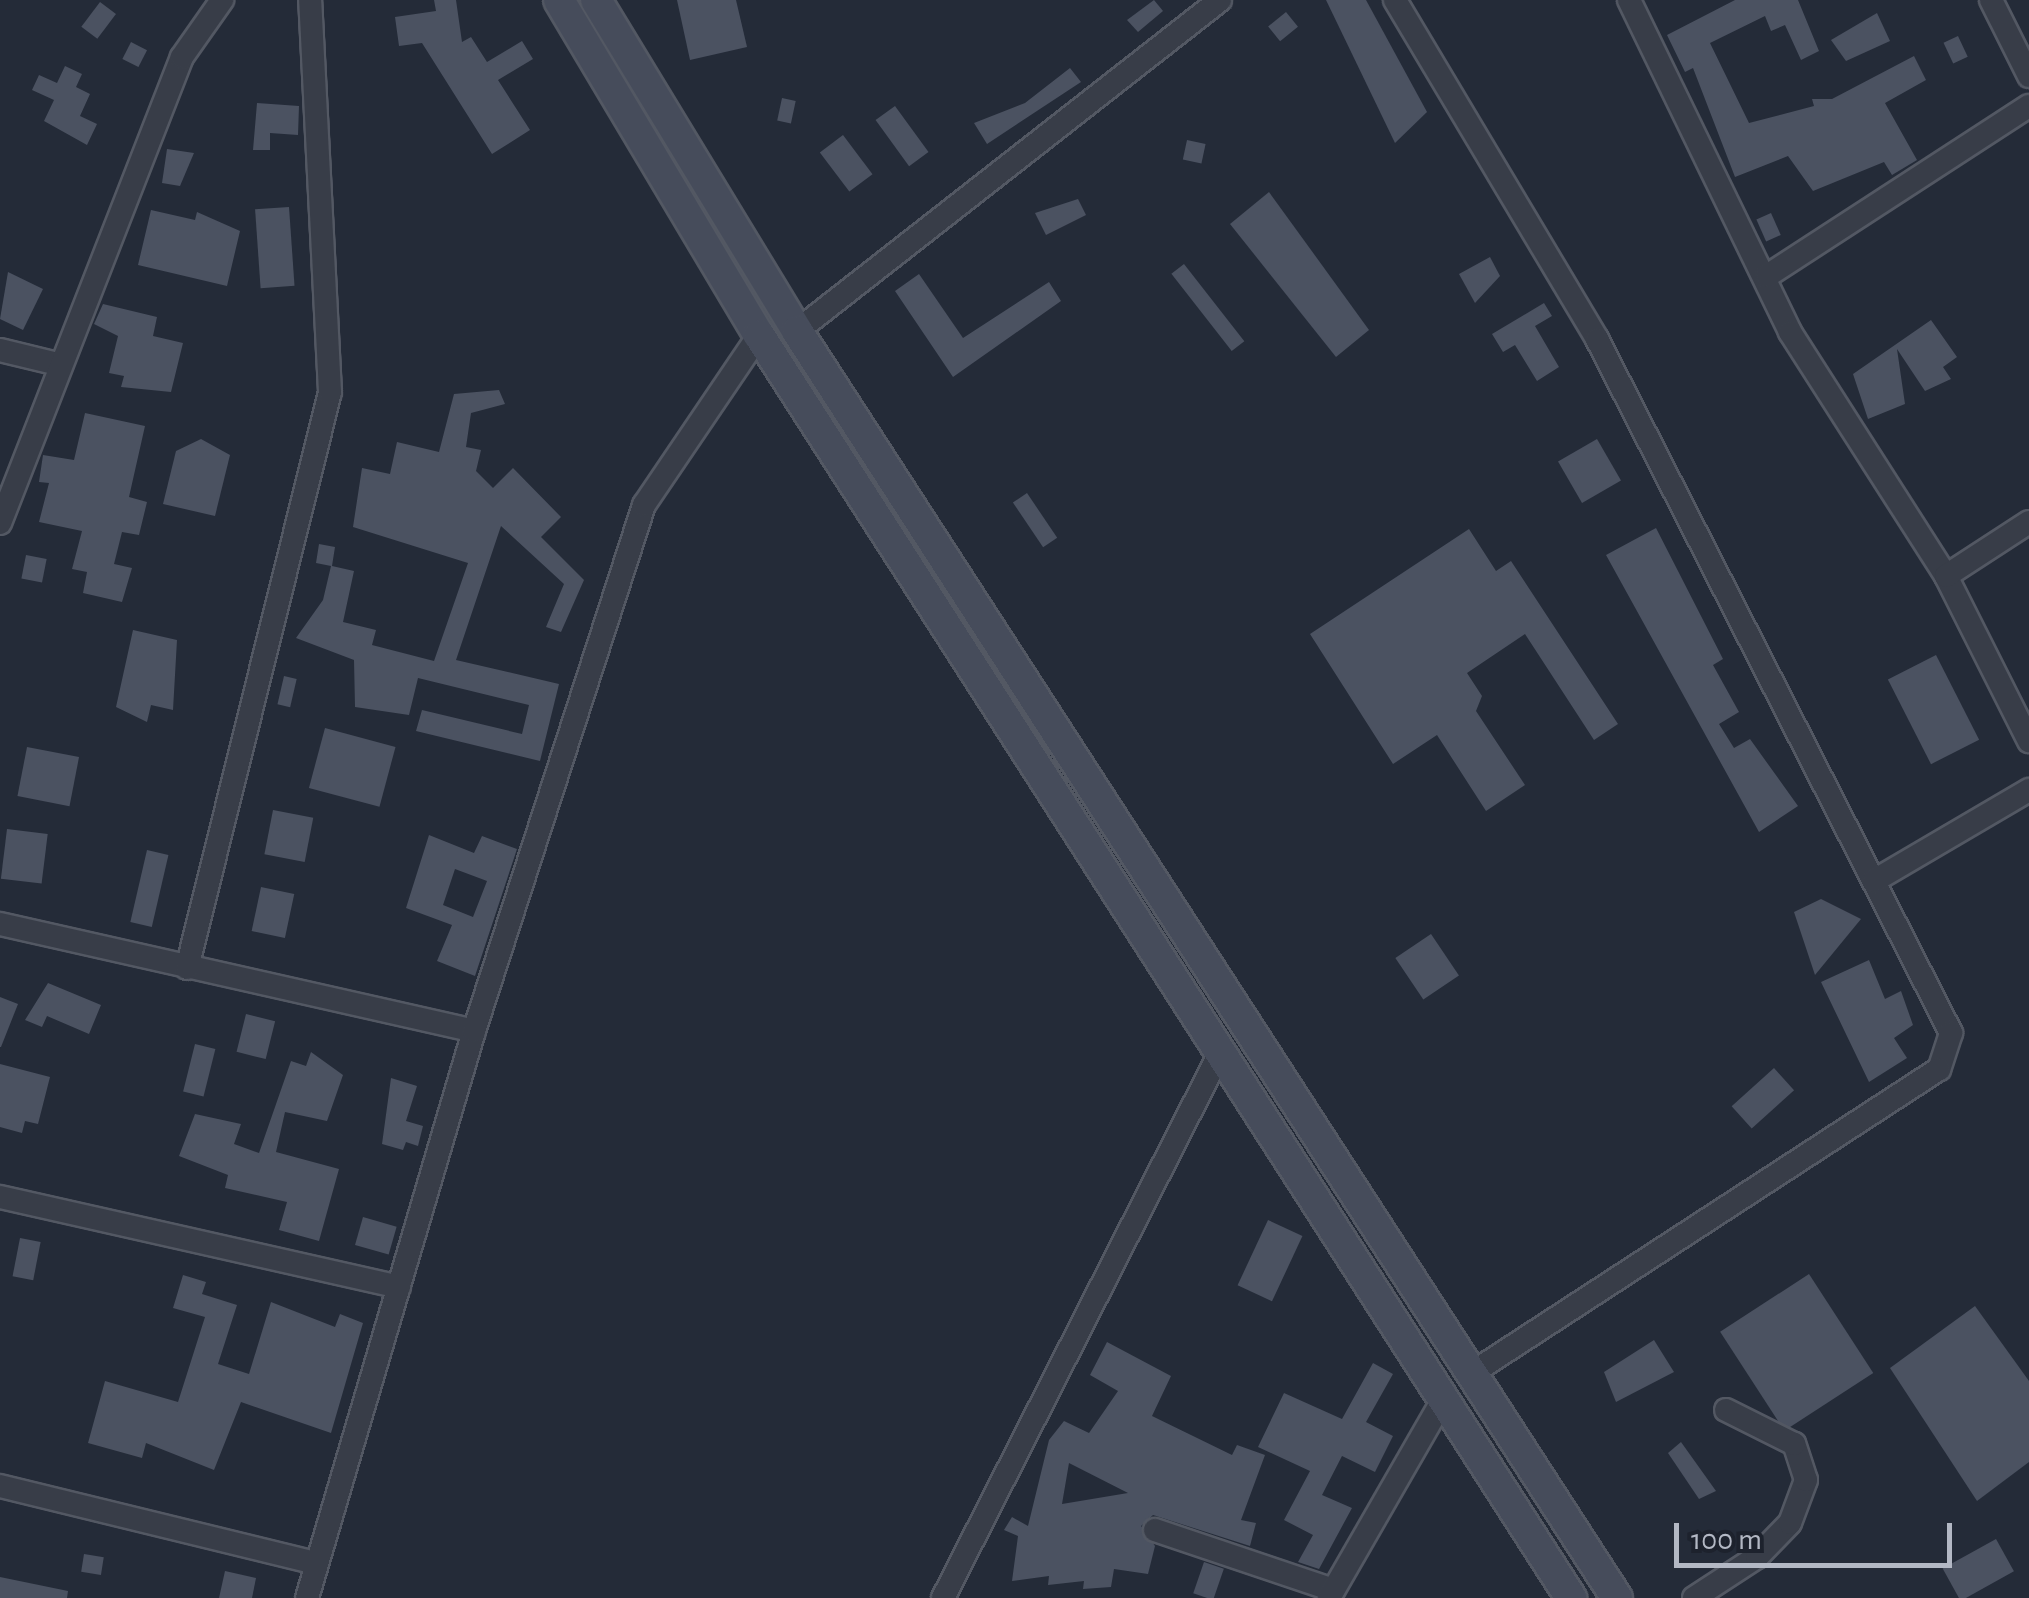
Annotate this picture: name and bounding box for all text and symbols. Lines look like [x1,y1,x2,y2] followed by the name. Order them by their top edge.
[1679,1503,1956,1565] scale bar
[1691,1525,1762,1555] text: 100 m

